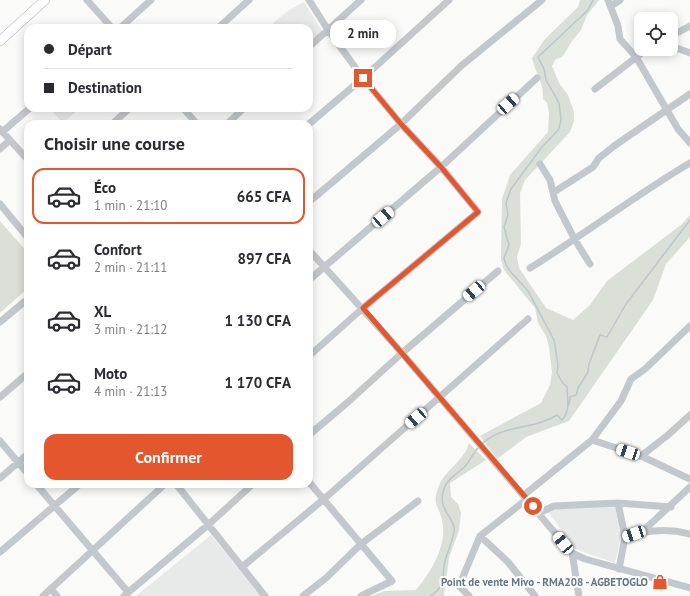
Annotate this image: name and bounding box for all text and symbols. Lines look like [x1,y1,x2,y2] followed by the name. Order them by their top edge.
[634,12,678,56] map controls
[634,12,678,56] button: locate
[330,20,396,48] callout: 2 min
[347,25,379,42] text: 2 min
[68,40,112,59] text: Départ
[354,69,372,87] route end
[68,78,142,97] text: Destination
[495,92,521,116] car
[44,132,185,155] text: Choisir une course
[46,178,82,214] icon: car
[94,178,116,197] text: Éco
[237,187,291,206] text: 665 CFA
[94,197,167,214] text: 1 min · 21:10
[370,205,396,229] car
[46,240,82,276] icon: car
[94,240,142,259] text: Confort
[238,249,291,268] text: 897 CFA
[94,259,167,276] text: 2 min · 21:11
[461,279,487,303] car
[46,302,82,338] icon: car
[94,302,111,321] text: XL
[225,311,291,330] text: 1 130 CFA
[94,321,167,338] text: 3 min · 21:12
[46,364,82,400] icon: car
[94,364,127,383] text: Moto
[225,373,291,392] text: 1 170 CFA
[94,383,167,400] text: 4 min · 21:13
[403,406,429,430] car
[44,434,293,480] button: Confirmer
[615,443,641,461] car
[524,497,542,515] route start
[621,524,647,544] car
[551,530,575,556] car
[651,573,669,591] shop icon: Point de vente Mivo - RMA208 - AGBETOGLO
[441,575,648,589] place label: Point de vente Mivo - RMA208 - AGBETOGLO

